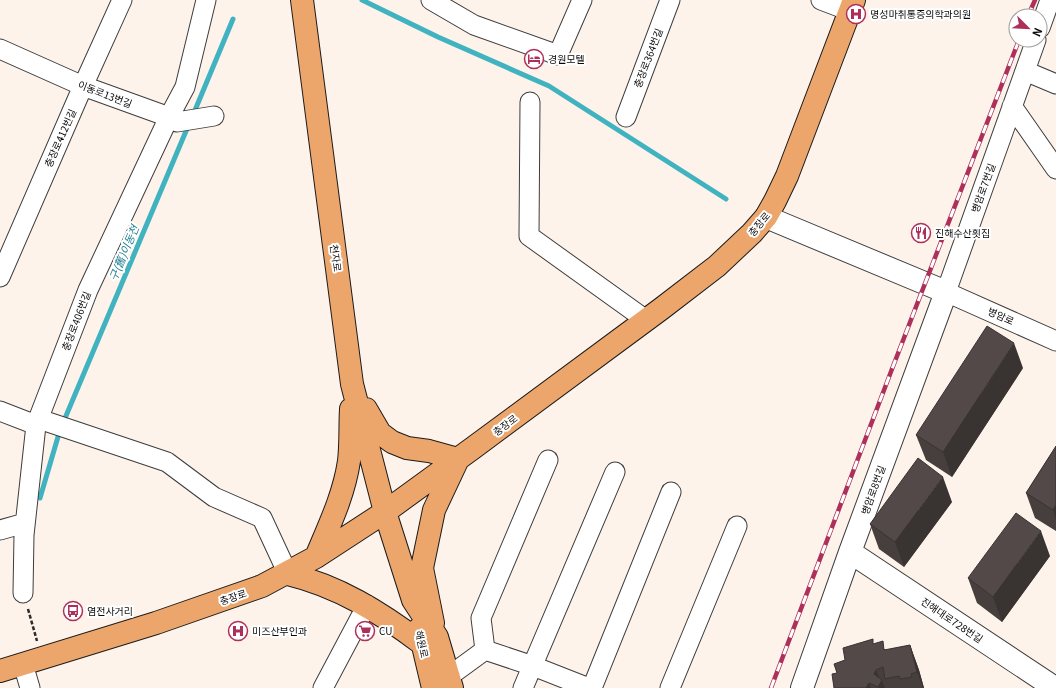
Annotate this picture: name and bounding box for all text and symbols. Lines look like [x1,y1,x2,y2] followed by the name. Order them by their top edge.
[845,3,867,25] hospital icon: 명성마취통증의학과의원
[870,6,971,21] place label: 명성마취통증의학과의원
[1008,8,1048,48] north arrow
[1029,25,1047,39] text: N
[629,26,666,90] street label: 충장로364번길
[523,48,545,70] hotel icon: 경원모텔
[548,51,585,66] place label: 경원모텔
[76,76,135,111] street label: 이동로13번길
[40,106,79,169] street label: 충장로412번길
[967,161,998,215] street label: 병암로7번길
[744,208,773,239] street label: 충장로
[104,221,143,283] water label: 구(舊)이동천
[910,222,932,244] restaurant icon: 진해수산횟집
[935,225,990,240] place label: 진해수산횟집
[327,243,346,273] street label: 천자로
[57,289,94,353] street label: 충장로406번길
[986,303,1017,328] street label: 병암로
[489,410,520,439] street label: 충장로
[857,463,888,517] street label: 병암로8번길
[217,585,248,608] street label: 충장로
[918,593,986,646] street label: 진해대로728번길
[62,600,84,622] bus stop icon: 염전사거리
[87,603,133,618] place label: 염전사거리
[227,620,249,642] hospital icon: 미즈산부인과
[354,620,376,642] supermarket icon: CU
[252,623,307,638] place label: 미즈산부인과
[379,623,392,638] place label: CU
[412,629,433,659] street label: 해원로

